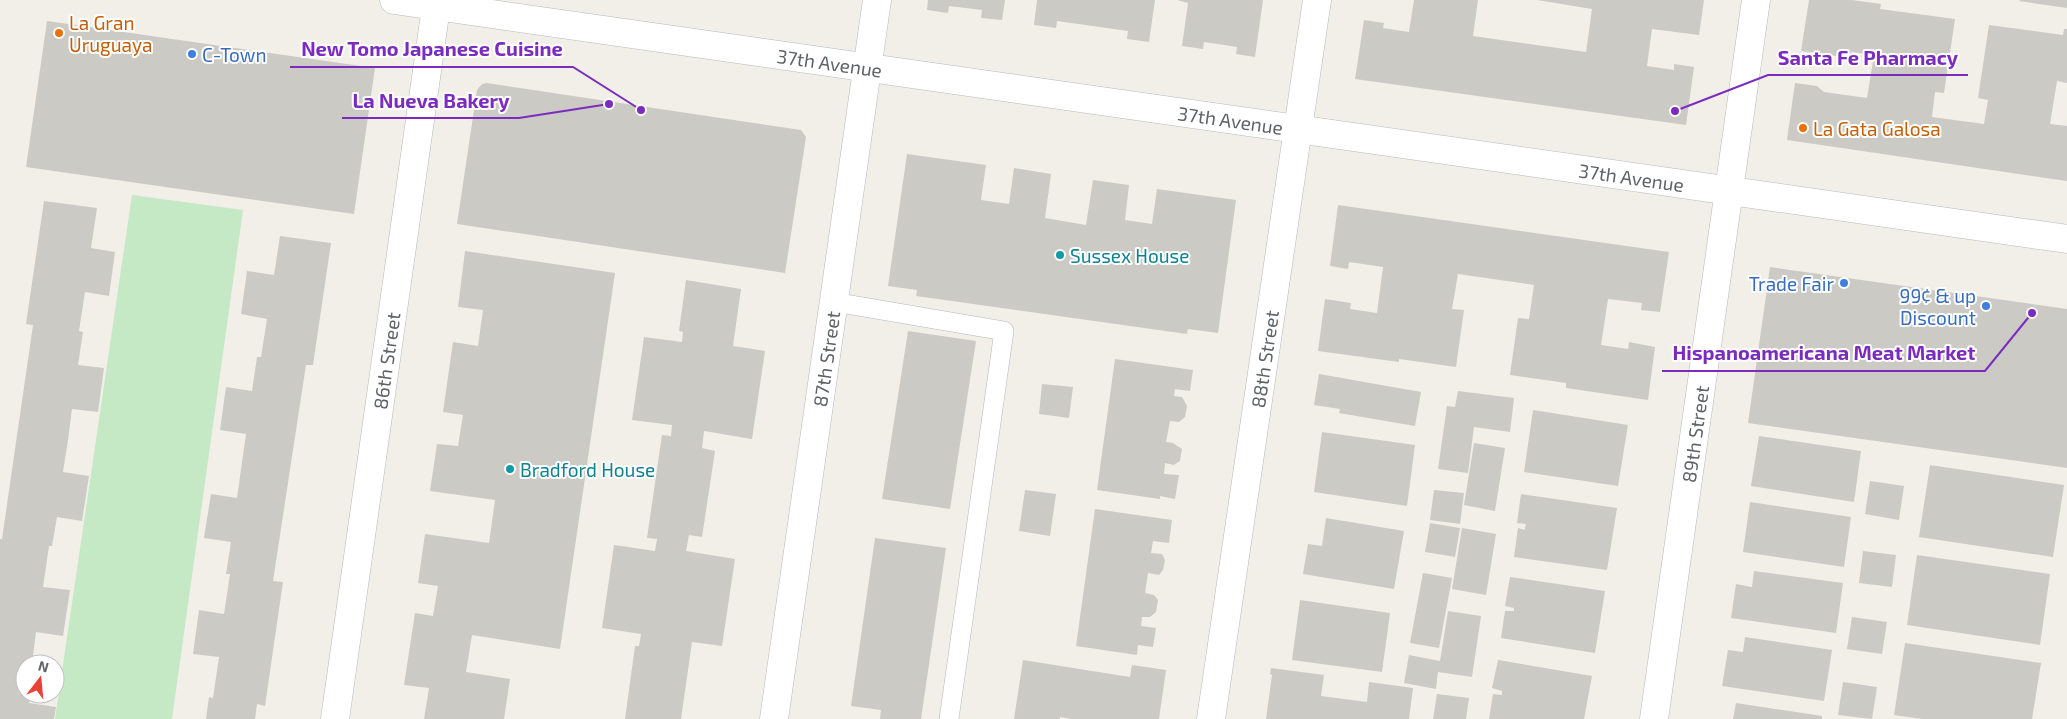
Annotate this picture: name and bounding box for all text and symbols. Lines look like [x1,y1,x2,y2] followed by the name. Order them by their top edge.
[69,11,152,56] place label: La Gran Uruguaya
[53,27,65,39] marker: La Gran Uruguaya
[290,32,573,67] callout: New Tomo Japanese Cuisine
[301,36,563,60] text: New Tomo Japanese Cuisine
[1768,40,1968,75] callout: Santa Fe Pharmacy
[202,43,266,66] place label: C-Town
[775,43,884,81] street label: 37th Avenue
[1778,45,1959,70] text: Santa Fe Pharmacy
[186,48,198,60] marker: C-Town
[342,83,519,118] callout: La Nueva Bakery
[353,88,510,113] text: La Nueva Bakery
[1176,101,1285,138] street label: 37th Avenue
[1813,117,1941,140] place label: La Gata Galosa
[1797,122,1809,134] marker: La Gata Galosa
[1577,158,1686,196] street label: 37th Avenue
[1070,244,1189,267] place label: Sussex House
[1054,249,1066,261] marker: Sussex House
[1749,272,1834,295] place label: Trade Fair
[1838,277,1850,289] marker: Trade Fair
[1900,284,1976,329] place label: 99¢ & up Discount
[1980,300,1992,312] marker: 99¢ & up Discount
[807,309,844,408] street label: 87th Street
[1246,309,1283,409] street label: 88th Street
[368,311,404,411] street label: 86th Street
[1662,336,1985,371] callout: Hispanoamericana Meat Market
[1673,340,1975,364] text: Hispanoamericana Meat Market
[1676,384,1713,484] street label: 89th Street
[520,458,655,481] place label: Bradford House
[504,463,516,475] marker: Bradford House
[15,654,65,704] north arrow
[37,656,51,676] text: N

